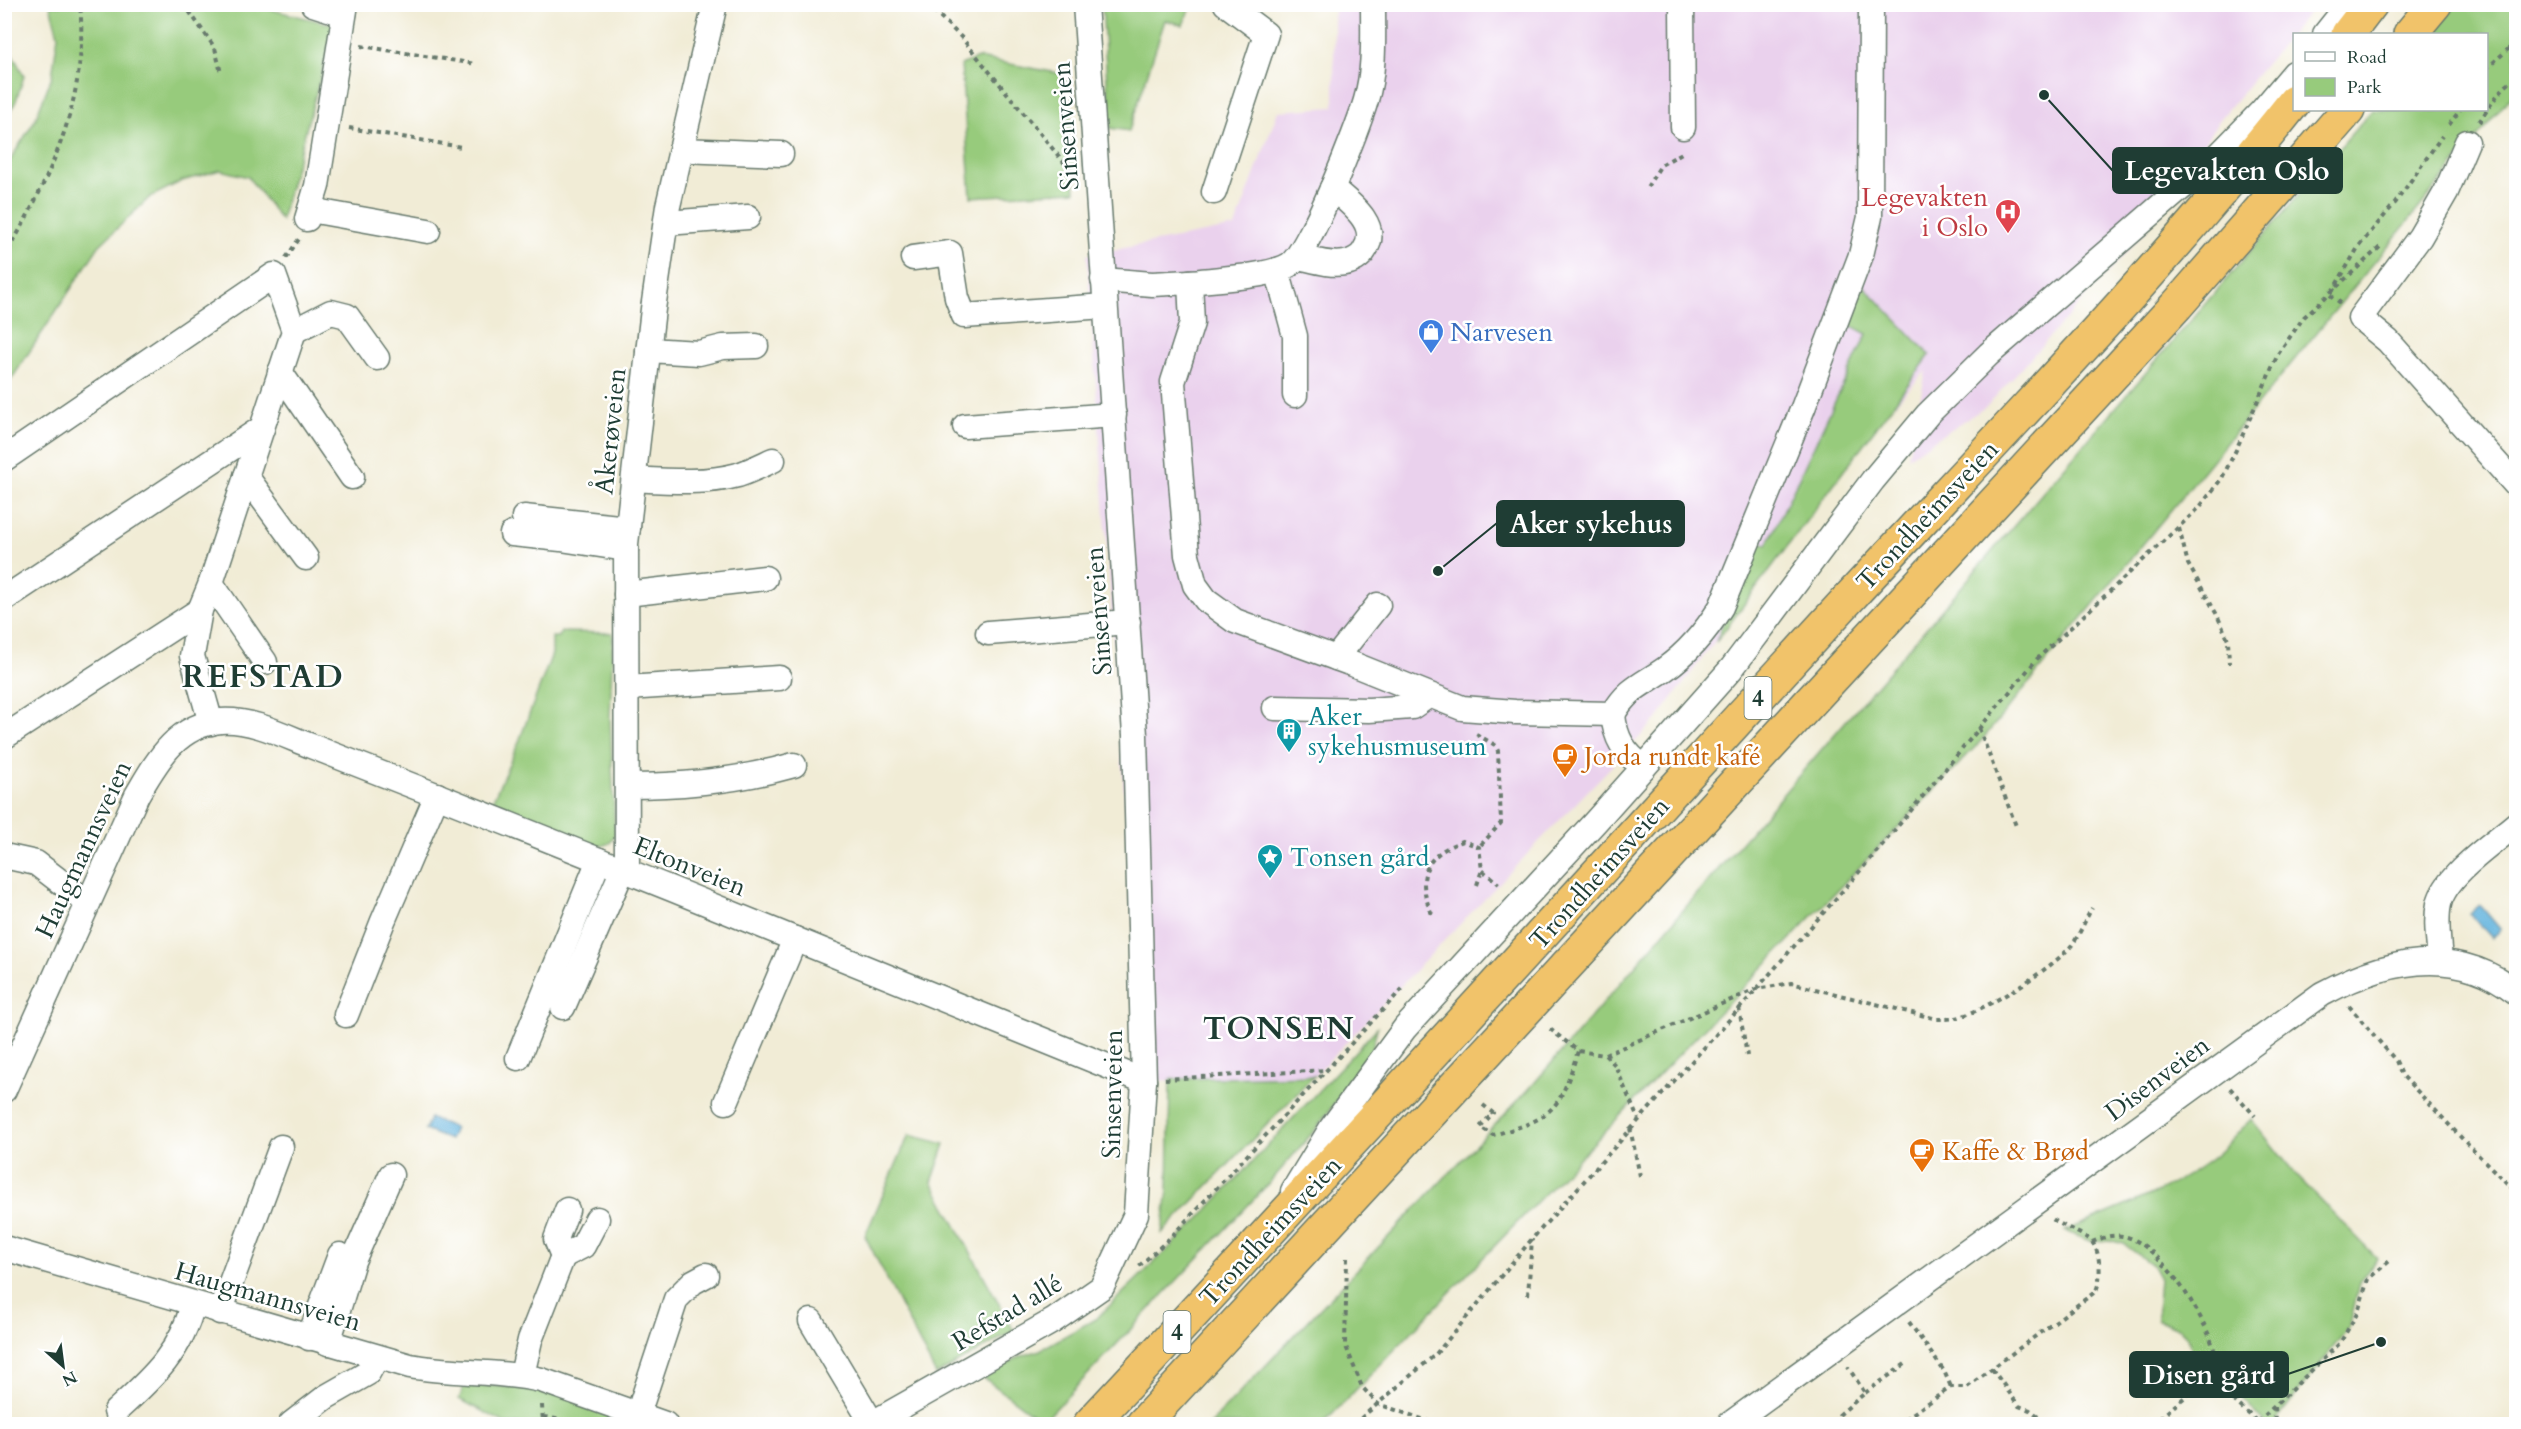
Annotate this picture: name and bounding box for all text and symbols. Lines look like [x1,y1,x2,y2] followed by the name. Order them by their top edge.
[2293,33,2488,111] legend
[2347,45,2387,70] text: Road
[1044,60,1087,192] street label: Sinsenveien
[2347,75,2382,100] text: Park
[2113,148,2342,193] callout: Legevakten Oslo
[2124,153,2330,190] text: Legevakten Oslo
[1861,180,1988,245] place label: Legevakten i Oslo
[1993,197,2023,235] hospital icon: Legevakten i Oslo
[1450,315,1553,350] place label: Narvesen
[1416,317,1446,355] shop icon: Narvesen
[586,366,635,496] street label: Åkerøveien
[1848,432,2007,598] street label: Trondheimsveien
[1497,501,1684,546] callout: Aker sykehus
[1509,506,1673,543] text: Aker sykehus
[1077,545,1120,677] street label: Sinsenveien
[182,655,344,699] district label: REFSTAD
[1744,677,1772,719] road number: 4
[1308,699,1486,764] place label: Aker sykehusmuseum
[1274,716,1304,754] building icon: Aker sykehusmuseum
[1580,739,1761,774] place label: Jorda rundt kafé
[1550,741,1580,779] cafe icon: Jorda rundt kafé
[27,755,140,944] street label: Haugmannsveien
[1521,789,1677,957] street label: Trondheimsveien
[628,828,752,905] street label: Eltonveien
[1290,840,1429,875] place label: Tonsen gård
[1255,842,1285,880] place icon: Tonsen gård
[1203,1007,1355,1051] district label: TONSEN
[2098,1027,2217,1129] street label: Disenveien
[1094,1029,1131,1159] street label: Sinsenveien
[1942,1134,2089,1169] place label: Kaffe & Brød
[1907,1136,1937,1174] cafe icon: Kaffe & Brød
[1191,1148,1350,1314] street label: Trondheimsveien
[171,1253,365,1340] street label: Haugmannsveien
[946,1266,1069,1359] street label: Refstad allé
[1164,1311,1190,1353] road number: 4
[33,1336,93,1396] north arrow
[2130,1352,2288,1397] callout: Disen gård
[2142,1357,2276,1394] text: Disen gård
[58,1365,81,1391] text: N

